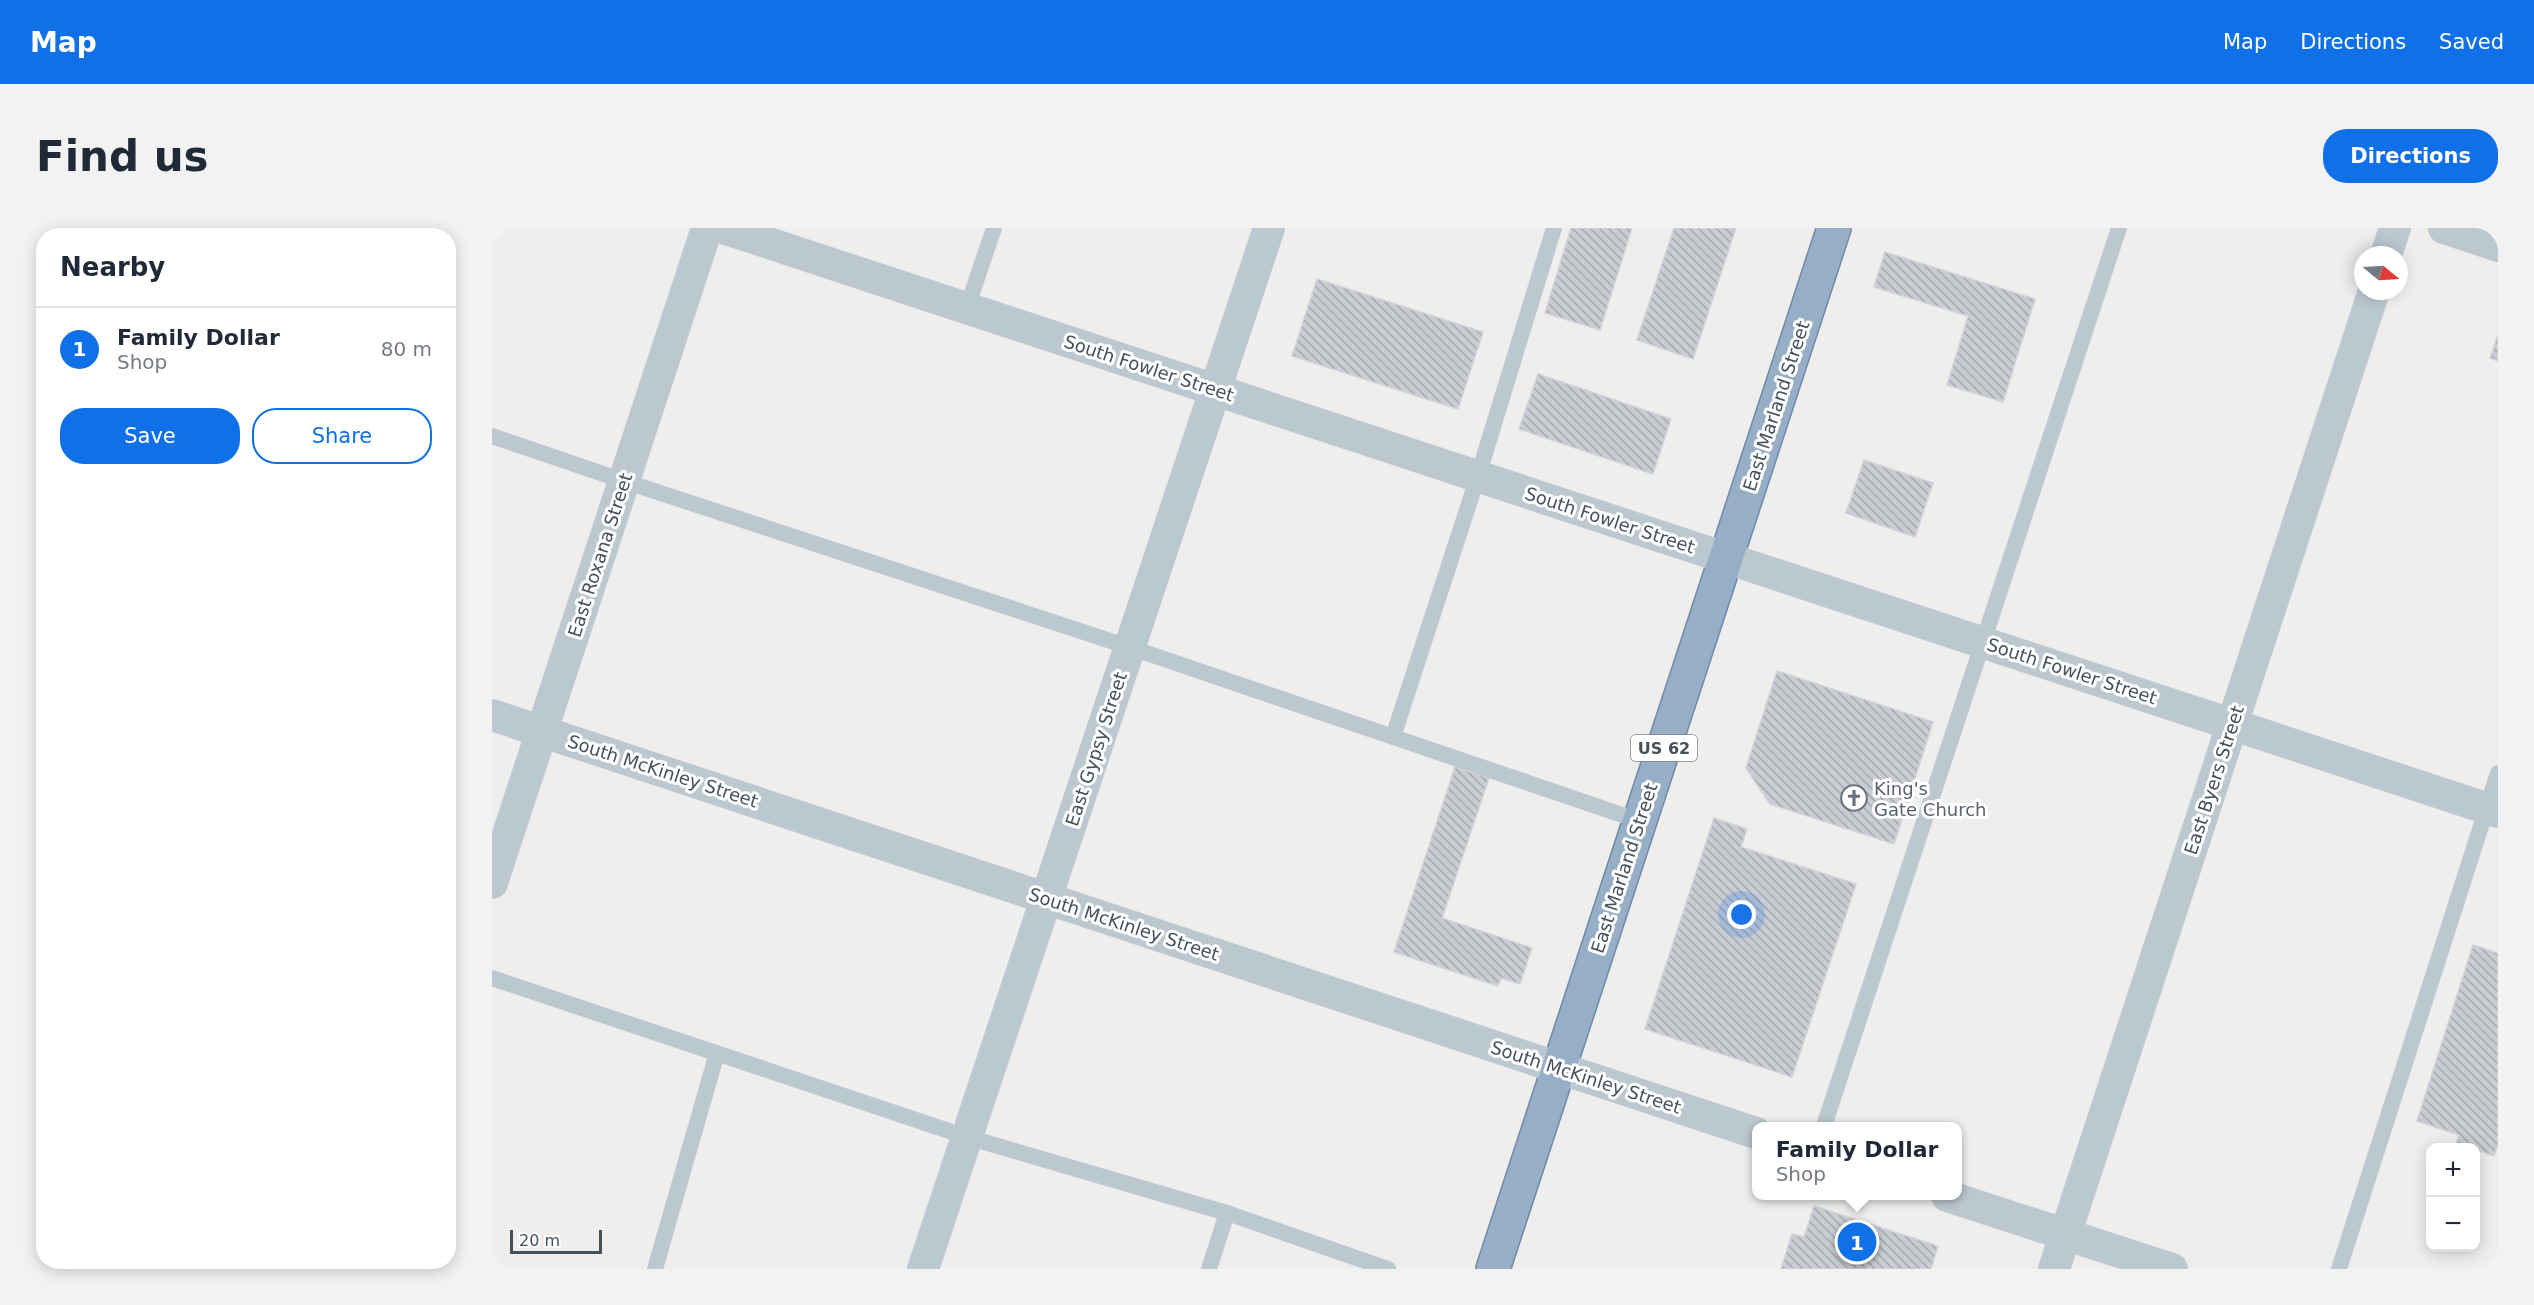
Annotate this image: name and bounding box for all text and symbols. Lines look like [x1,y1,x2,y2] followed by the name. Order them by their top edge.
[30,26,97,59] text: Map
[2223,30,2267,54] text: Map
[2300,30,2406,54] text: Directions
[2439,30,2504,54] text: Saved
[2323,129,2498,183] button: Directions
[36,132,209,181] text: Find us
[2354,246,2408,300] north arrow
[60,252,165,282] text: Nearby
[1739,318,1813,494] street label: East Marland Street
[117,325,280,350] text: Family Dollar
[1061,331,1237,405] street label: South Fowler Street
[73,337,86,361] text: 1
[381,337,432,361] text: 80 m
[117,350,167,374] text: Shop
[60,408,240,464] button: Save
[252,408,432,464] button: Share
[564,470,636,640] street label: East Roxana Street
[1522,483,1698,557] street label: South Fowler Street
[1984,634,2160,708] street label: South Fowler Street
[1061,669,1131,829] street label: East Gypsy Street
[2180,703,2248,857] street label: East Byers Street
[565,730,761,812] street label: South McKinley Street
[1631,735,1697,761] road number: US 62
[1874,778,1987,820] place label: King's Gate Church
[1587,780,1661,956] street label: East Marland Street
[1839,783,1869,813] church icon: King's Gate Church
[1026,883,1222,965] street label: South McKinley Street
[1727,900,1756,929] your location
[1488,1036,1684,1118] street label: South McKinley Street
[1752,1122,1962,1200] popup
[1776,1137,1938,1162] text: Family Dollar
[2426,1143,2480,1251] map controls
[2426,1143,2480,1197] button: +
[1776,1162,1826,1186] text: Shop
[2426,1197,2480,1251] button: −
[1838,1220,1876,1264] pin: 1
[510,1227,602,1254] scale bar
[519,1231,560,1250] text: 20 m

